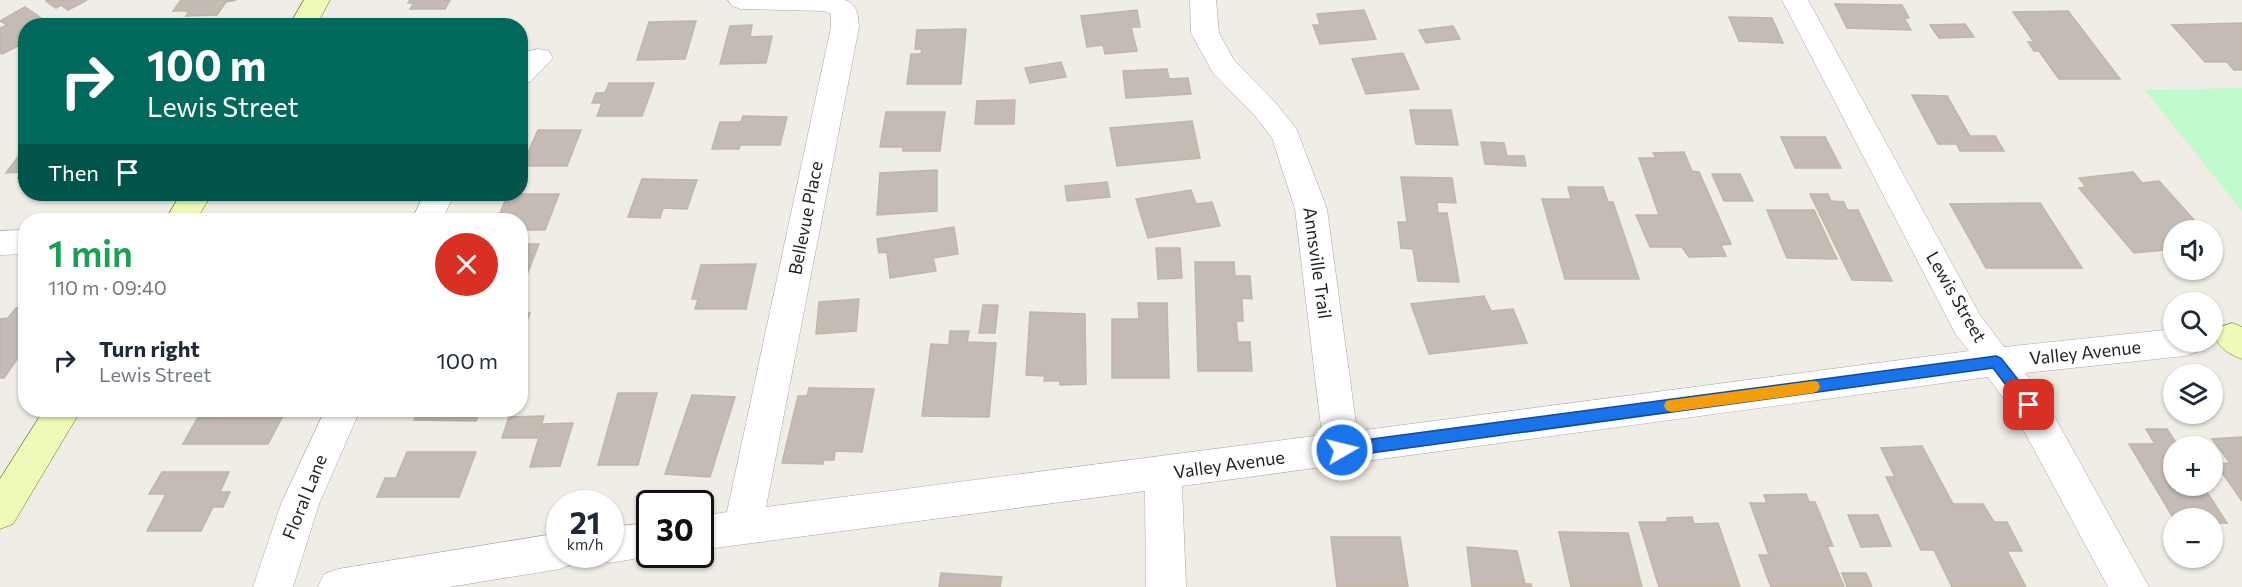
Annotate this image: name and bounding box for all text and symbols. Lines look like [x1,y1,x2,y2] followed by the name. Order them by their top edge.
[147,38,267,90] text: 100 m
[48,42,126,120] icon: right
[147,90,299,123] text: Lewis Street
[111,156,144,189] icon: arrive
[48,159,99,186] text: Then
[783,159,827,277] street label: Bellevue Place
[1299,206,1337,320] street label: Annsville Trail
[2163,220,2223,568] map controls
[2163,220,2223,280] button: sound
[48,230,133,274] text: 1 min
[435,233,498,296] button: close
[1922,247,1992,346] street label: Lewis Street
[48,275,167,299] text: 110 m · 09:40
[2163,292,2223,352] button: search
[99,335,200,362] text: Turn right
[2028,335,2142,369] street label: Valley Avenue
[48,344,81,377] icon: right
[436,347,498,374] text: 100 m
[99,362,211,386] text: Lewis Street
[2163,364,2223,424] button: layers
[2003,379,2054,430] pin
[2012,388,2045,421] icon: arrive
[1310,418,1374,482] position arrow
[2163,436,2223,496] button: +
[1172,445,1286,483] street label: Valley Avenue
[277,451,331,542] street label: Floral Lane
[636,490,714,568] speed limit sign: 30
[570,503,600,540] text: 21
[2163,508,2223,568] button: −
[567,535,603,553] text: km/h

